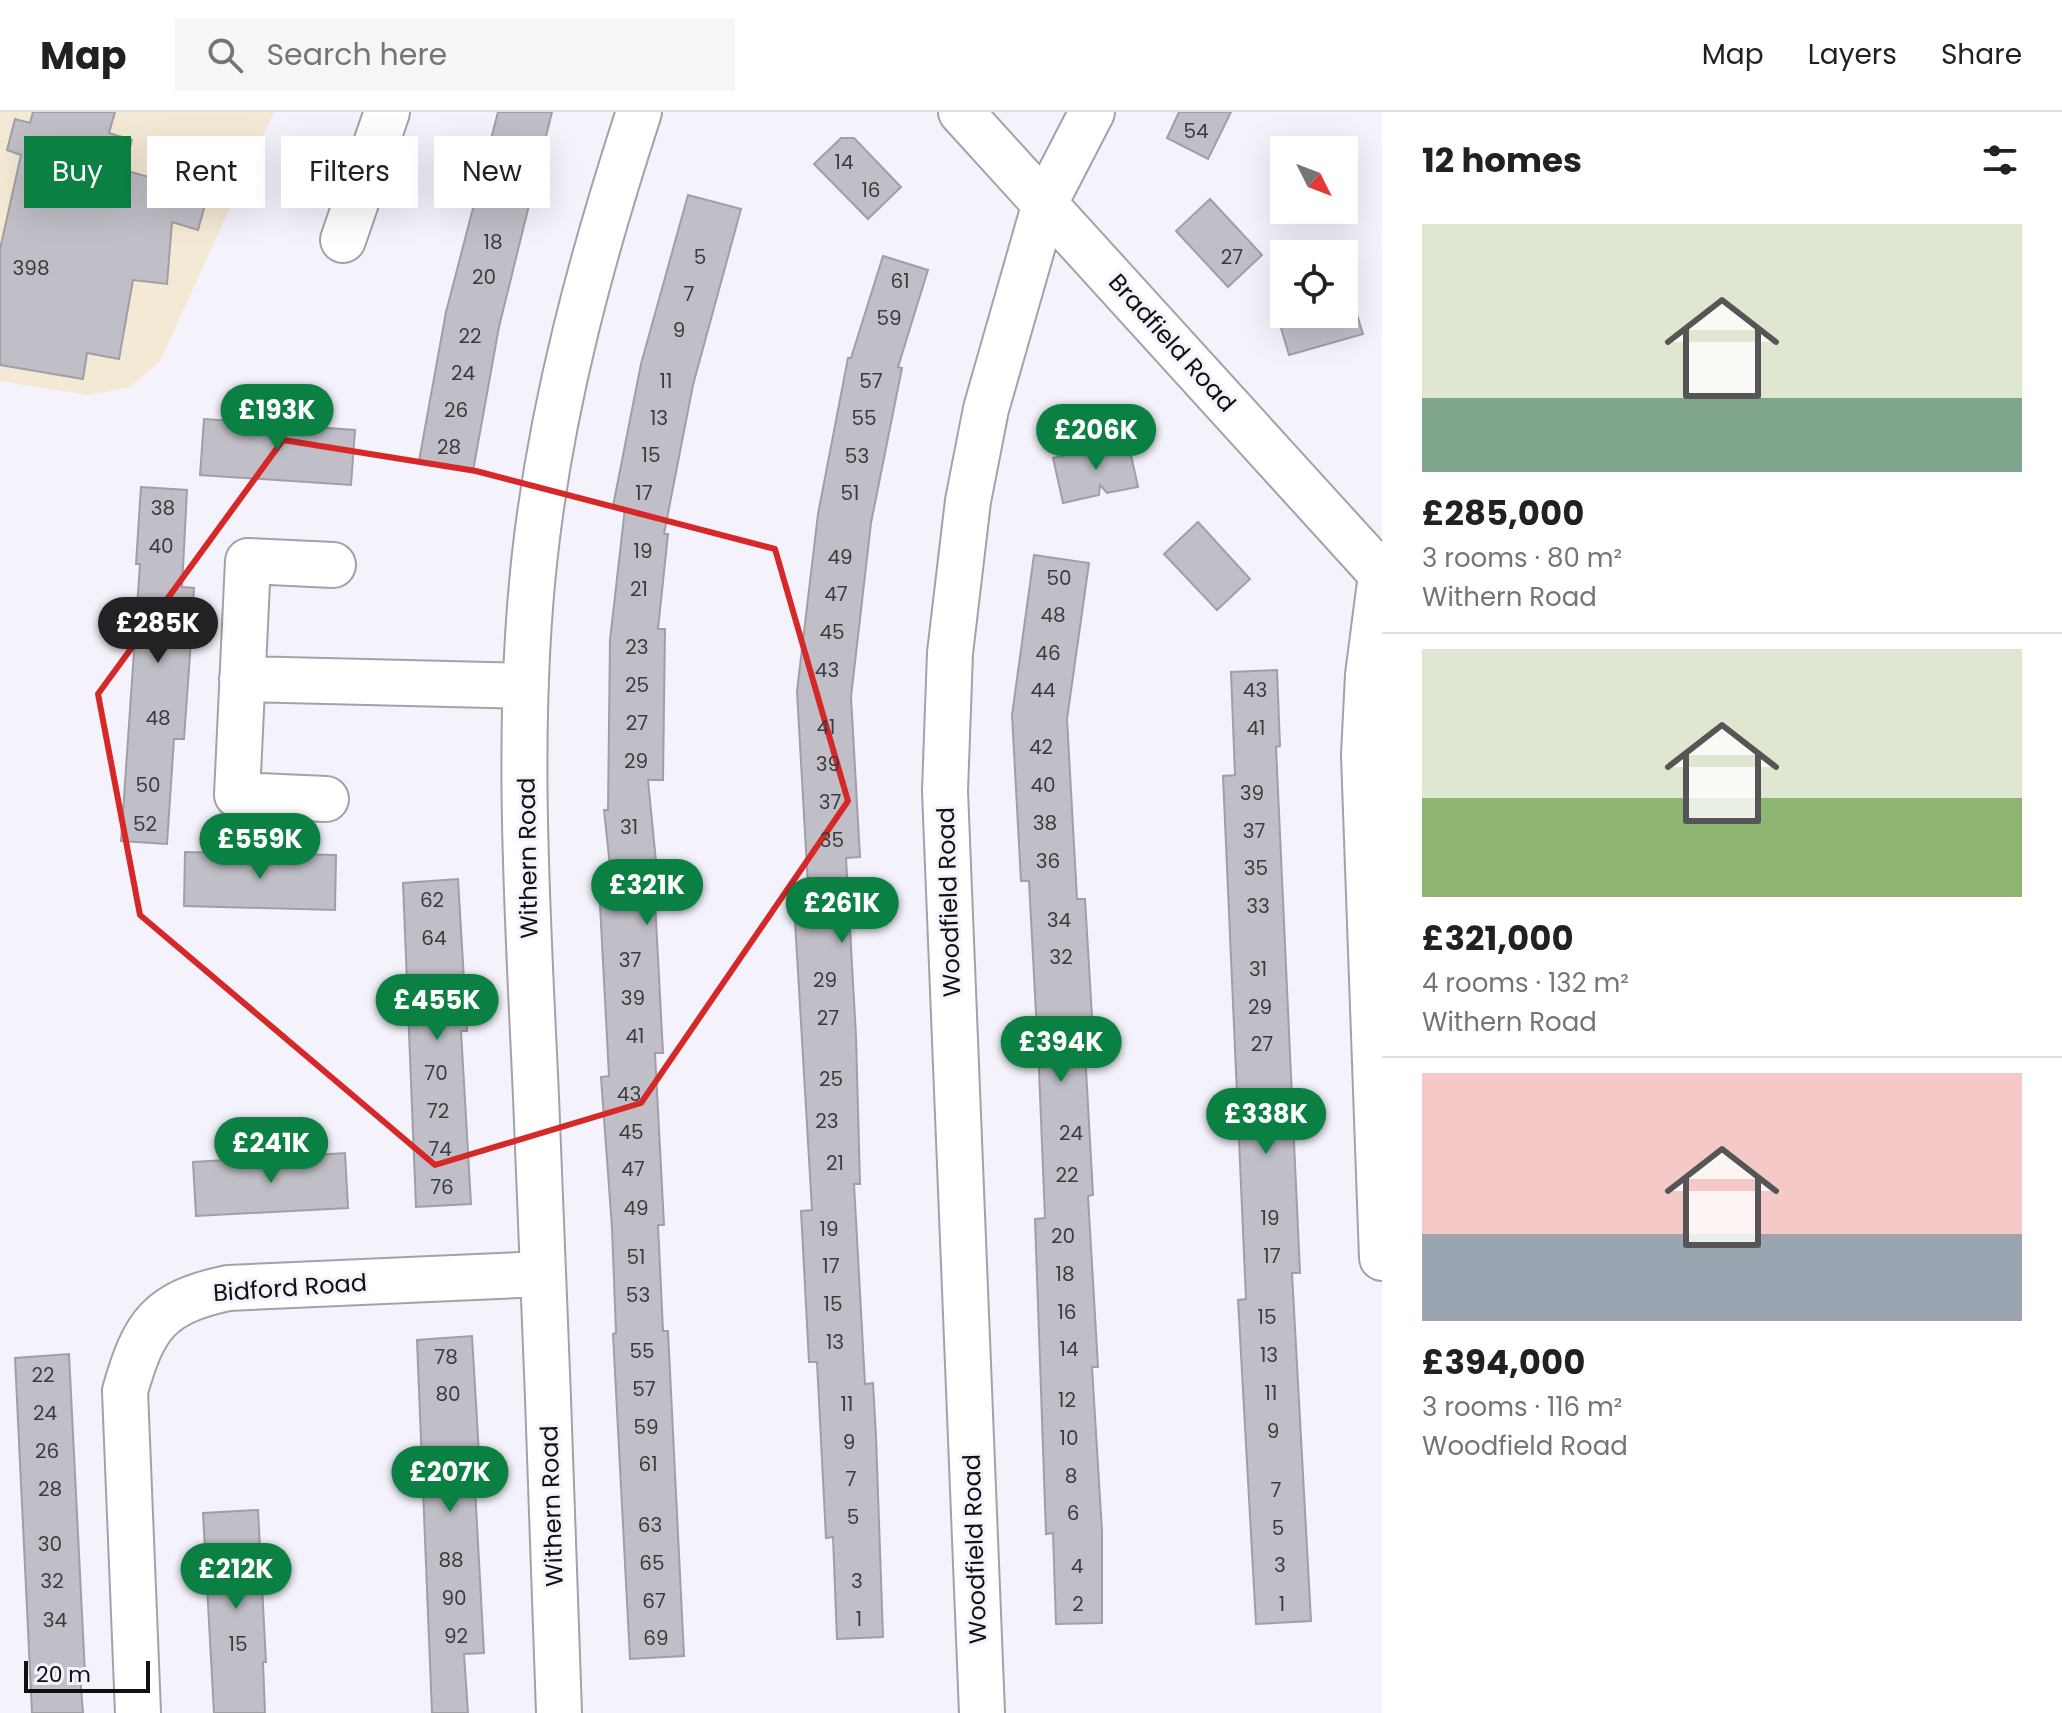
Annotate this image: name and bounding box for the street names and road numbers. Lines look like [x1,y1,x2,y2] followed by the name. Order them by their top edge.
[1101,266,1243,419] street label: Bradfield Road
[510,777,545,939] street label: Withern Road
[929,807,968,998] street label: Woodfield Road
[212,1266,368,1309] street label: Bidford Road
[532,1425,571,1587] street label: Withern Road
[955,1454,994,1645] street label: Woodfield Road

